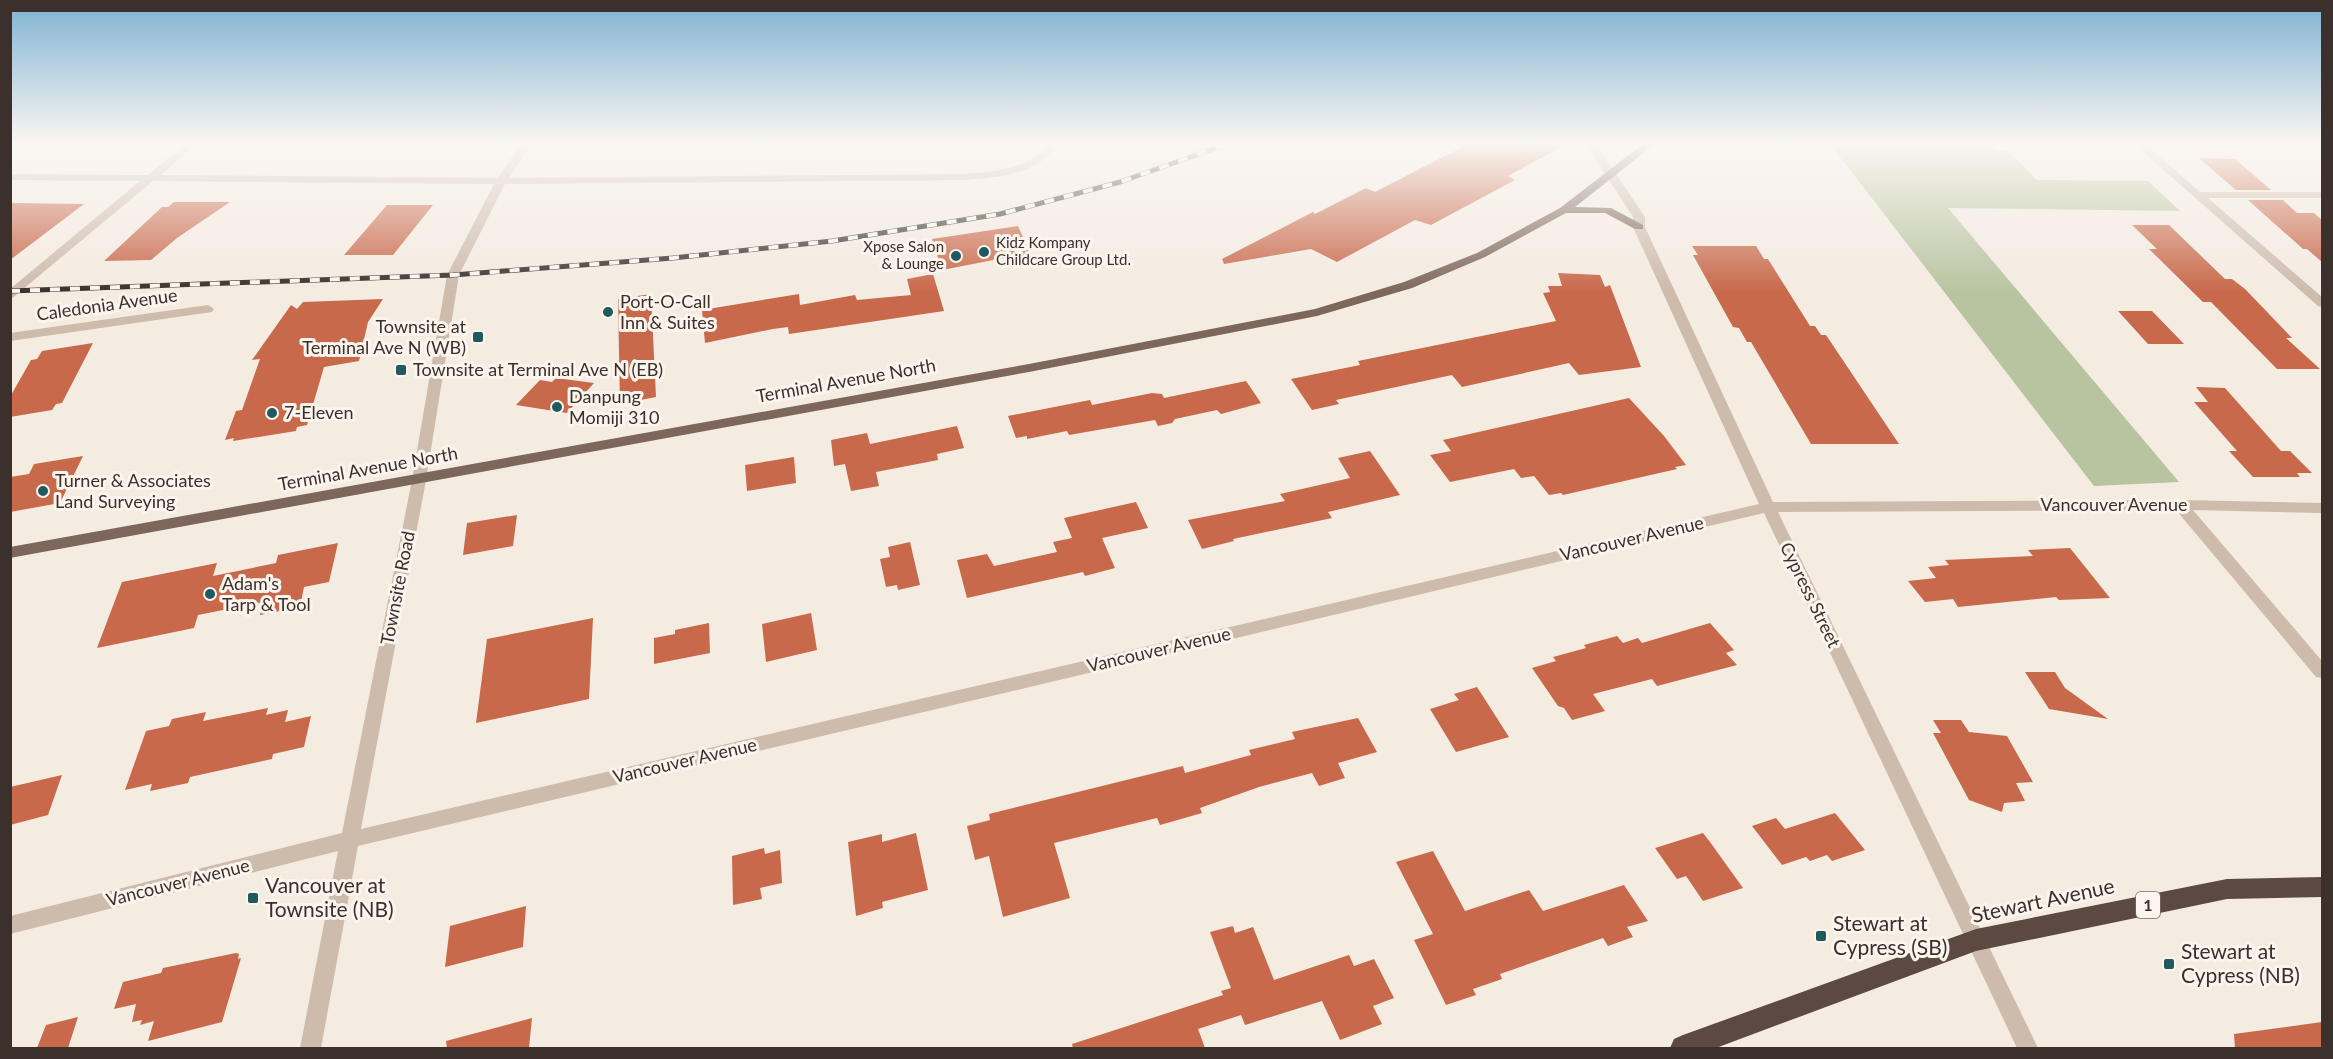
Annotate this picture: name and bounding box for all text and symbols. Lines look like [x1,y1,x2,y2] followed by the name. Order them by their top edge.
[996,233,1131,268] place label: Kidz Kompany Childcare Group Ltd.
[863,237,944,272] place label: Xpose Salon & Lounge
[977,245,991,259] marker: Kidz Kompany Childcare Group Ltd.
[949,249,963,263] marker: Xpose Salon & Lounge
[35,283,179,325] street label: Caledonia Avenue
[620,290,715,333] place label: Port-O-Call Inn & Suites
[601,305,615,319] marker: Port-O-Call Inn & Suites
[302,315,467,358] place label: Townsite at Terminal Ave N (WB)
[471,330,485,344] marker: Townsite at Terminal Ave N (WB)
[754,353,937,407] street label: Terminal Avenue North
[413,358,663,380] place label: Townsite at Terminal Ave N (EB)
[394,363,408,377] marker: Townsite at Terminal Ave N (EB)
[569,385,659,428] place label: Danpung Momiji 310
[550,400,564,414] marker: Danpung Momiji 310
[284,401,354,423] place label: 7-Eleven
[265,406,279,420] marker: 7-Eleven
[276,441,459,495] street label: Terminal Avenue North
[55,469,211,512] place label: Turner & Associates Land Surveying
[36,484,50,498] marker: Turner & Associates Land Surveying
[2041,493,2187,515] street label: Vancouver Avenue
[1558,511,1706,565] street label: Vancouver Avenue
[375,529,419,646] street label: Townsite Road
[1776,538,1846,651] street label: Cypress Street
[222,572,311,615] place label: Adam's Tarp & Tool
[203,587,217,601] marker: Adam's Tarp & Tool
[1085,622,1233,676] street label: Vancouver Avenue
[611,733,759,787] street label: Vancouver Avenue
[104,854,252,910] street label: Vancouver Avenue
[265,872,394,921] place label: Vancouver at Townsite (NB)
[1969,872,2116,927] street label: Stewart Avenue
[246,891,260,905] marker: Vancouver at Townsite (NB)
[2136,892,2160,918] road number: 1
[1833,910,1947,959] place label: Stewart at Cypress (SB)
[1814,929,1828,943] marker: Stewart at Cypress (SB)
[2181,938,2300,987] place label: Stewart at Cypress (NB)
[2162,957,2176,971] marker: Stewart at Cypress (NB)

